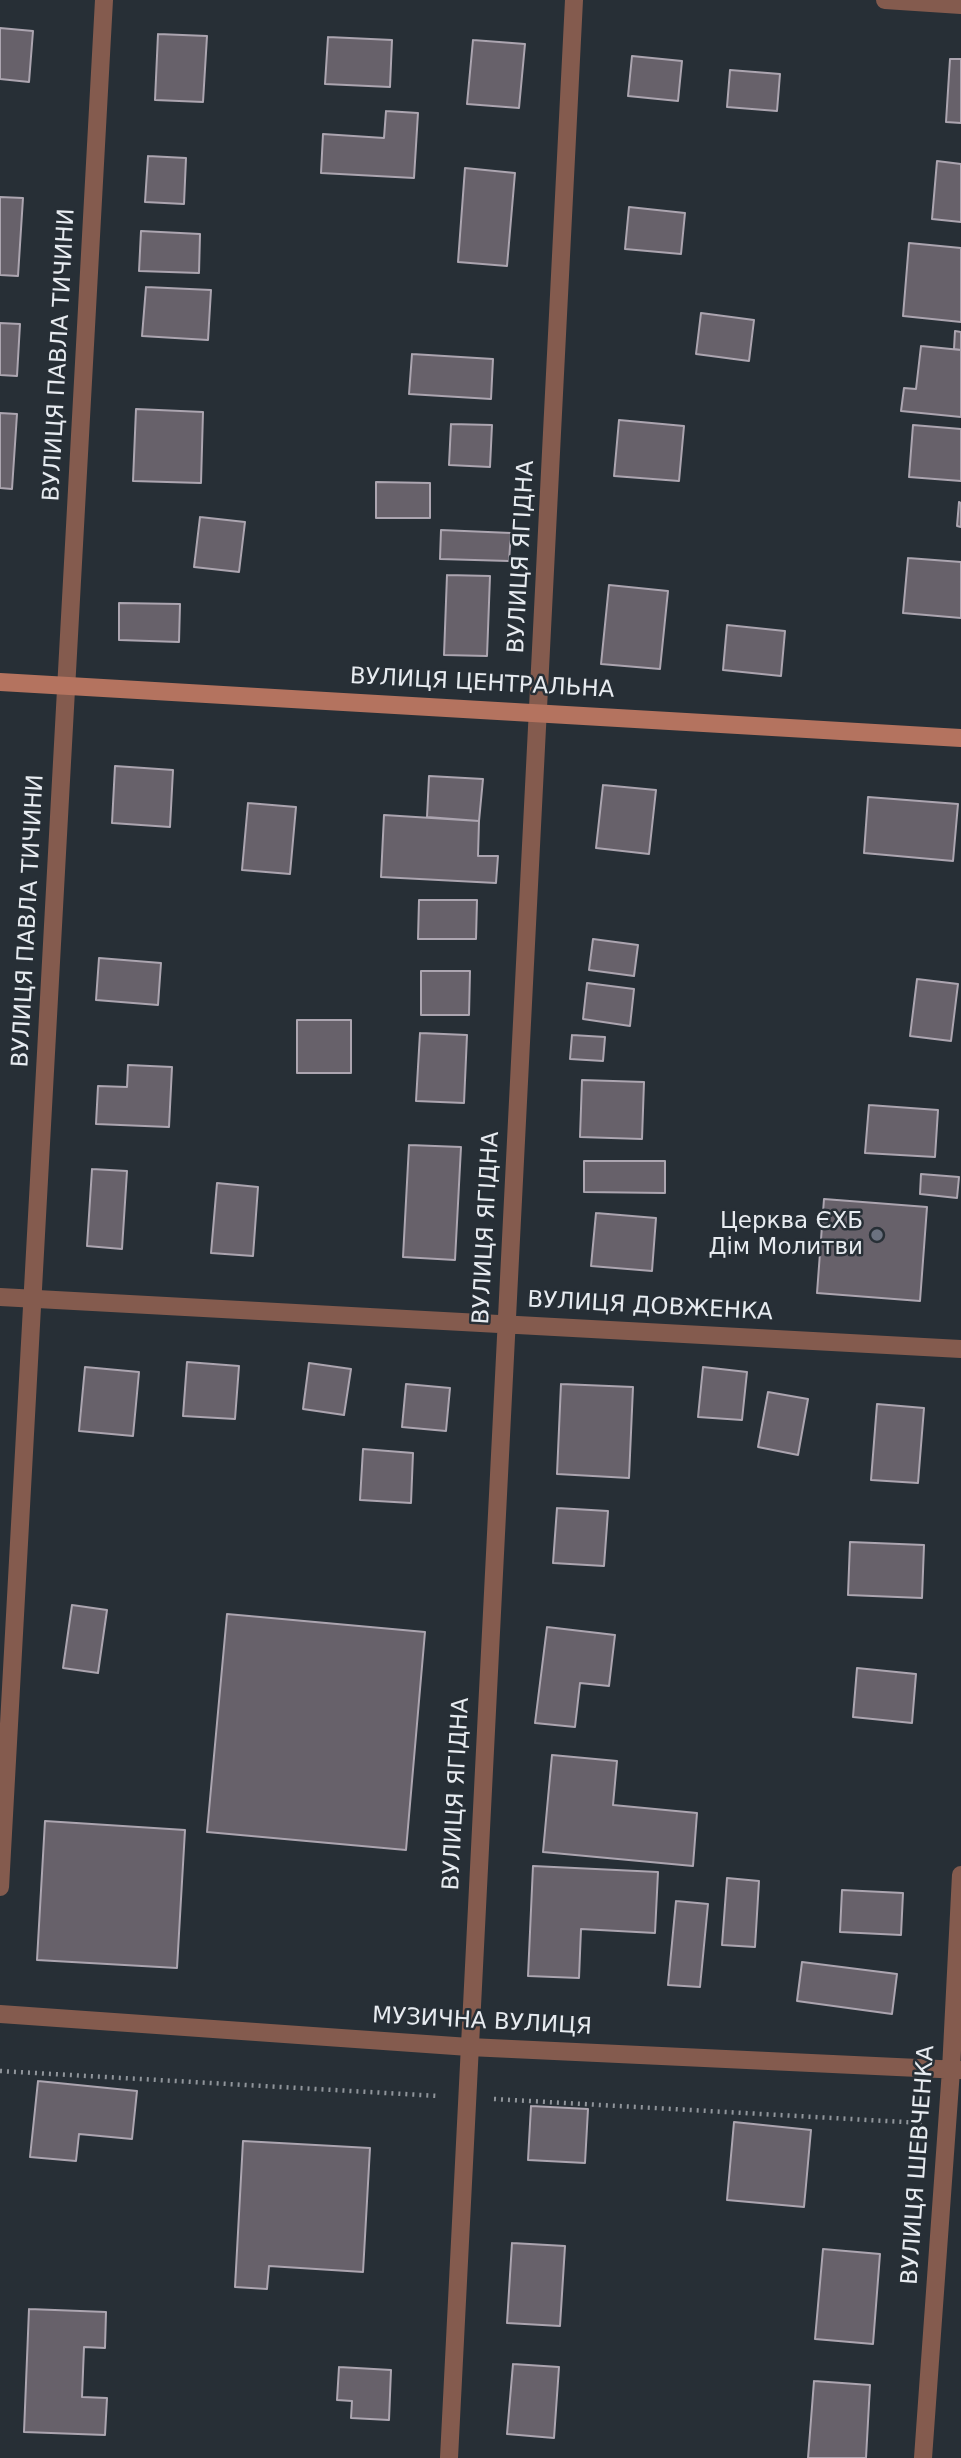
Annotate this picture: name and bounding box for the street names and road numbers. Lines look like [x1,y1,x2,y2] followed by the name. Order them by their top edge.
[39,208,81,502] street label: ВУЛИЦЯ ПАВЛА ТИЧИНИ
[503,460,541,654] street label: ВУЛИЦЯ ЯГІДНА
[349,663,615,705] street label: ВУЛИЦЯ ЦЕНТРАЛЬНА
[8,774,50,1068] street label: ВУЛИЦЯ ПАВЛА ТИЧИНИ
[468,1131,506,1325] street label: ВУЛИЦЯ ЯГІДНА
[526,1287,774,1327] street label: ВУЛИЦЯ ДОВЖЕНКА
[438,1697,476,1891] street label: ВУЛИЦЯ ЯГІДНА
[371,2002,593,2042] street label: МУЗИЧНА ВУЛИЦЯ
[897,2044,941,2286] street label: ВУЛИЦЯ ШЕВЧЕНКА

